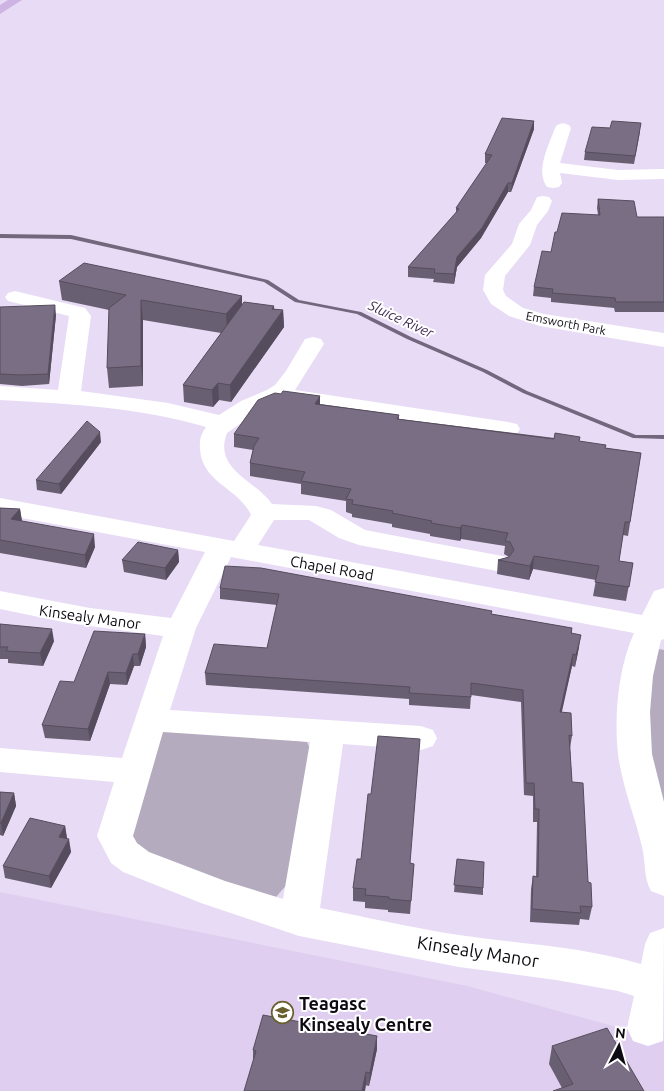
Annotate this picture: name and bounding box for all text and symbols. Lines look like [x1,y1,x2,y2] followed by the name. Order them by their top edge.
[365,297,437,341] water label: Sluice River
[525,309,607,337] street label: Emsworth Park
[289,552,375,584] street label: Chapel Road
[38,601,142,633] street label: Kinsealy Manor
[416,932,540,971] street label: Kinsealy Manor
[299,993,432,1034] place label: Teagasc Kinsealy Centre
[271,1001,295,1025] school or university icon: Teagasc Kinsealy Centre
[594,1021,644,1071] north arrow
[614,1025,626,1042] text: N

